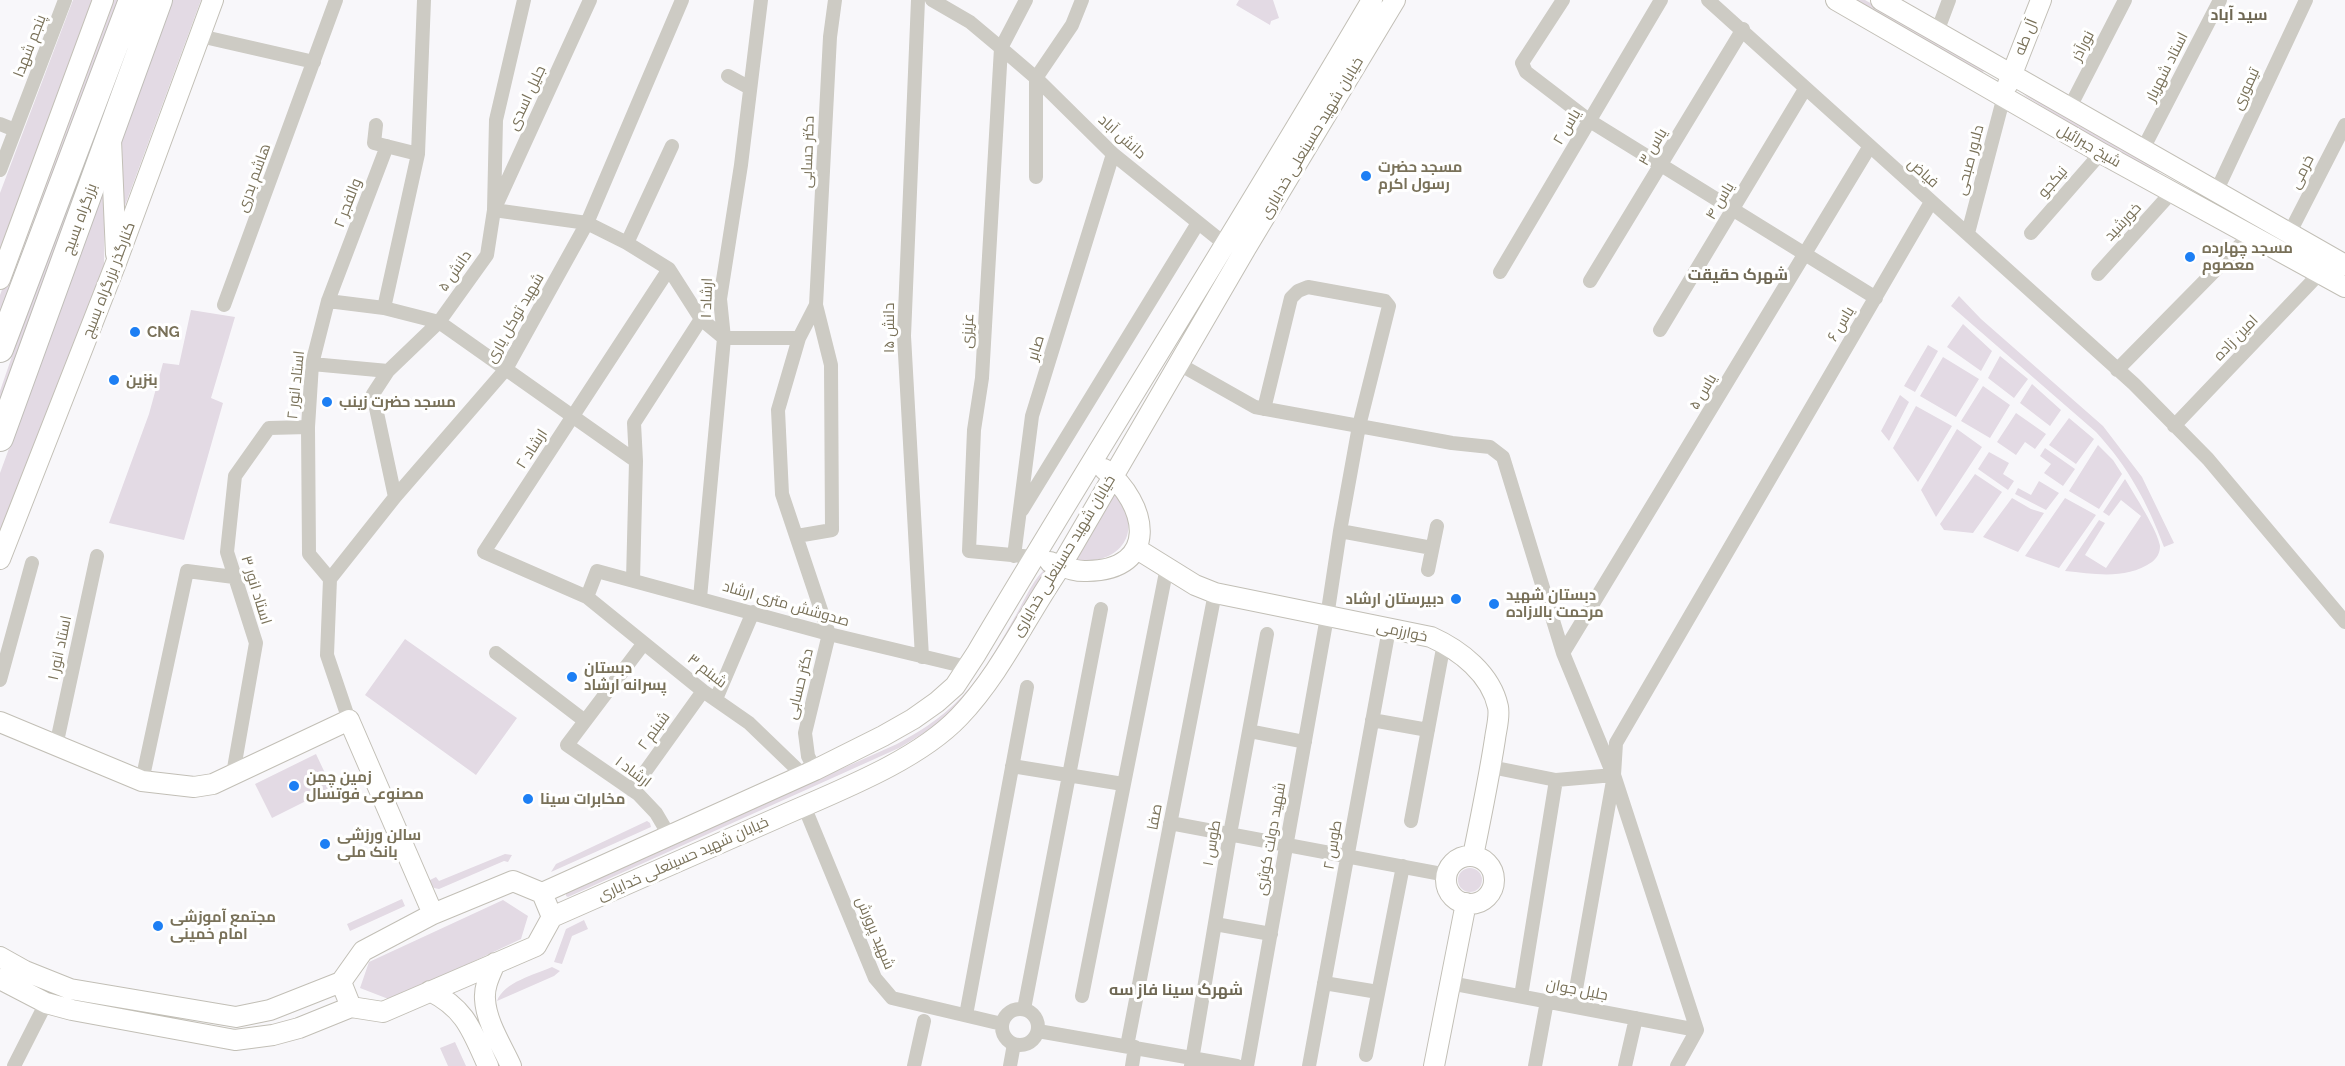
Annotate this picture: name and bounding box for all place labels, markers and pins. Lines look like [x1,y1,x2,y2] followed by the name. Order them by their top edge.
[1378,158,1462,193] place label: مسجد حضرت رسول اکرم
[1359,169,1373,183] marker: مسجد حضرت رسول اکرم
[2202,239,2293,274] place label: مسجد چهارده معصوم
[2183,250,2197,264] marker: مسجد چهارده معصوم
[147,323,180,341] place label: CNG
[128,325,142,339] marker: CNG
[126,371,158,389] place label: بنزین
[107,373,121,387] marker: بنزین
[339,393,456,411] place label: مسجد حضرت زینب
[320,395,334,409] marker: مسجد حضرت زینب
[1506,586,1604,621] place label: دبستان شهید مرحمت بالازاده
[1346,590,1444,608] place label: دبیرستان ارشاد
[1449,592,1463,606] marker: دبیرستان ارشاد
[1487,597,1501,611] marker: دبستان شهید مرحمت بالازاده
[584,659,666,694] place label: دبستان پسرانه ارشاد
[565,670,579,684] marker: دبستان پسرانه ارشاد
[306,768,424,803] place label: زمین چمن مصنوعی فوتسال
[287,779,301,793] marker: زمین چمن مصنوعی فوتسال
[540,790,625,808] place label: مخابرات سینا
[521,792,535,806] marker: مخابرات سینا
[337,826,421,861] place label: سالن ورزشی بانک ملی
[318,837,332,851] marker: سالن ورزشی بانک ملی
[170,908,276,943] place label: مجتمع آموزشی امام خمینی
[151,919,165,933] marker: مجتمع آموزشی امام خمینی

